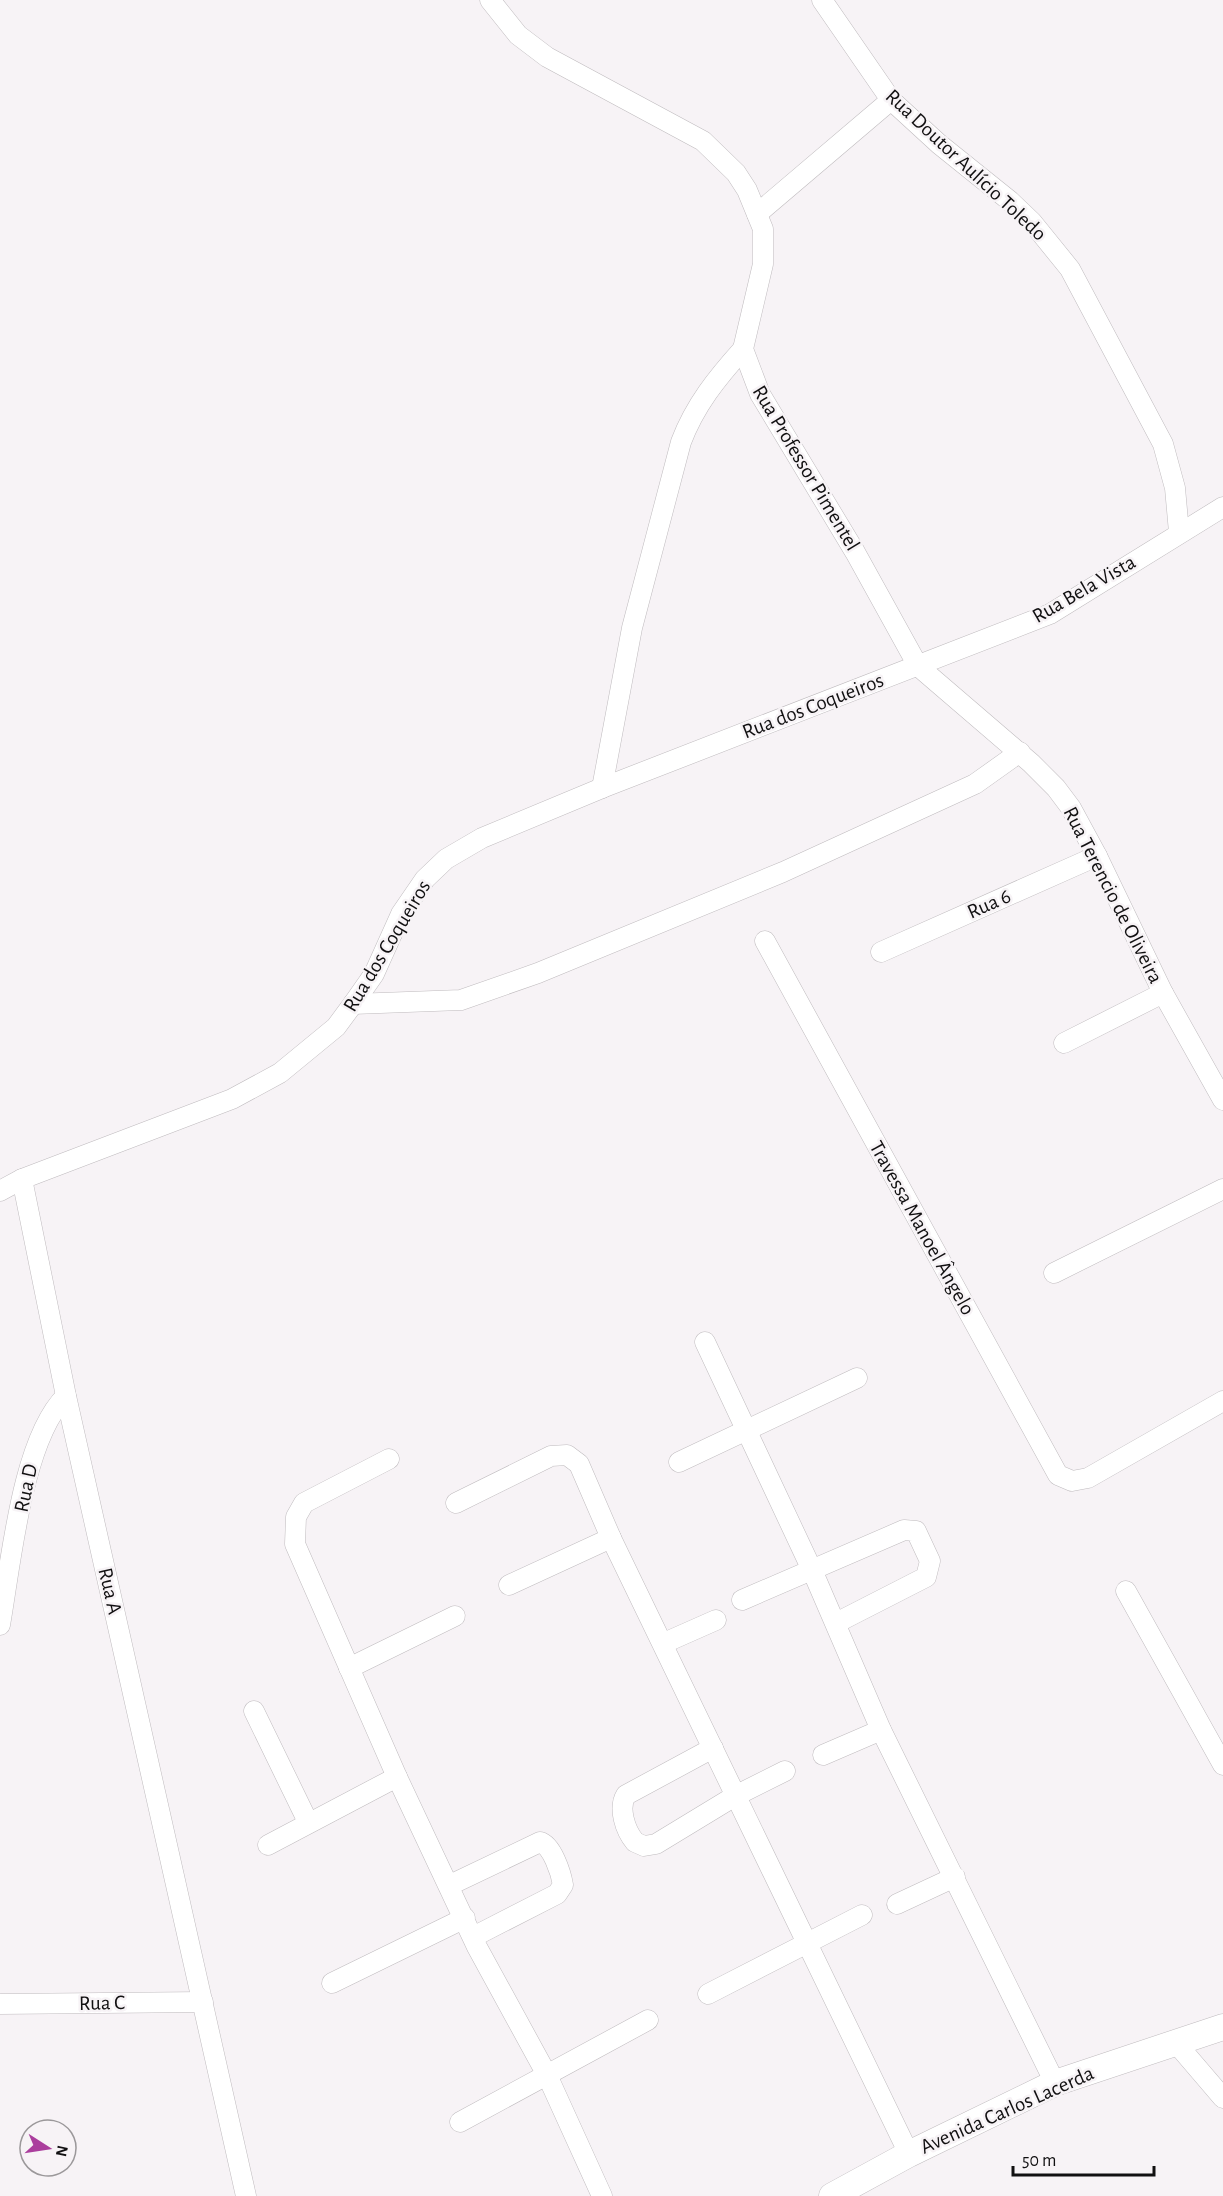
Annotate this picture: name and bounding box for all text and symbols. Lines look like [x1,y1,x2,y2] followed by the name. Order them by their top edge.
[882,85,1050,245] street label: Rua Doutor Aulício Toledo
[748,382,864,554] street label: Rua Professor Pimentel
[1029,551,1139,627] street label: Rua Bela Vista
[740,669,886,743] street label: Rua dos Coqueiros
[1059,803,1167,987] street label: Rua Terencio de Oliveira
[340,877,434,1015] street label: Rua dos Coqueiros
[964,885,1014,923] street label: Rua 6
[865,1136,980,1319] street label: Travessa Manoel Ângelo
[11,1462,41,1514] street label: Rua D
[94,1566,126,1616] street label: Rua A
[79,1992,125,2014] street label: Rua C
[917,2062,1097,2158] street label: Avenida Carlos Lacerda
[18,2118,78,2178] north arrow
[1013,2139,1154,2177] scale bar
[53,2144,71,2158] text: N
[1022,2152,1056,2170] text: 50 m

